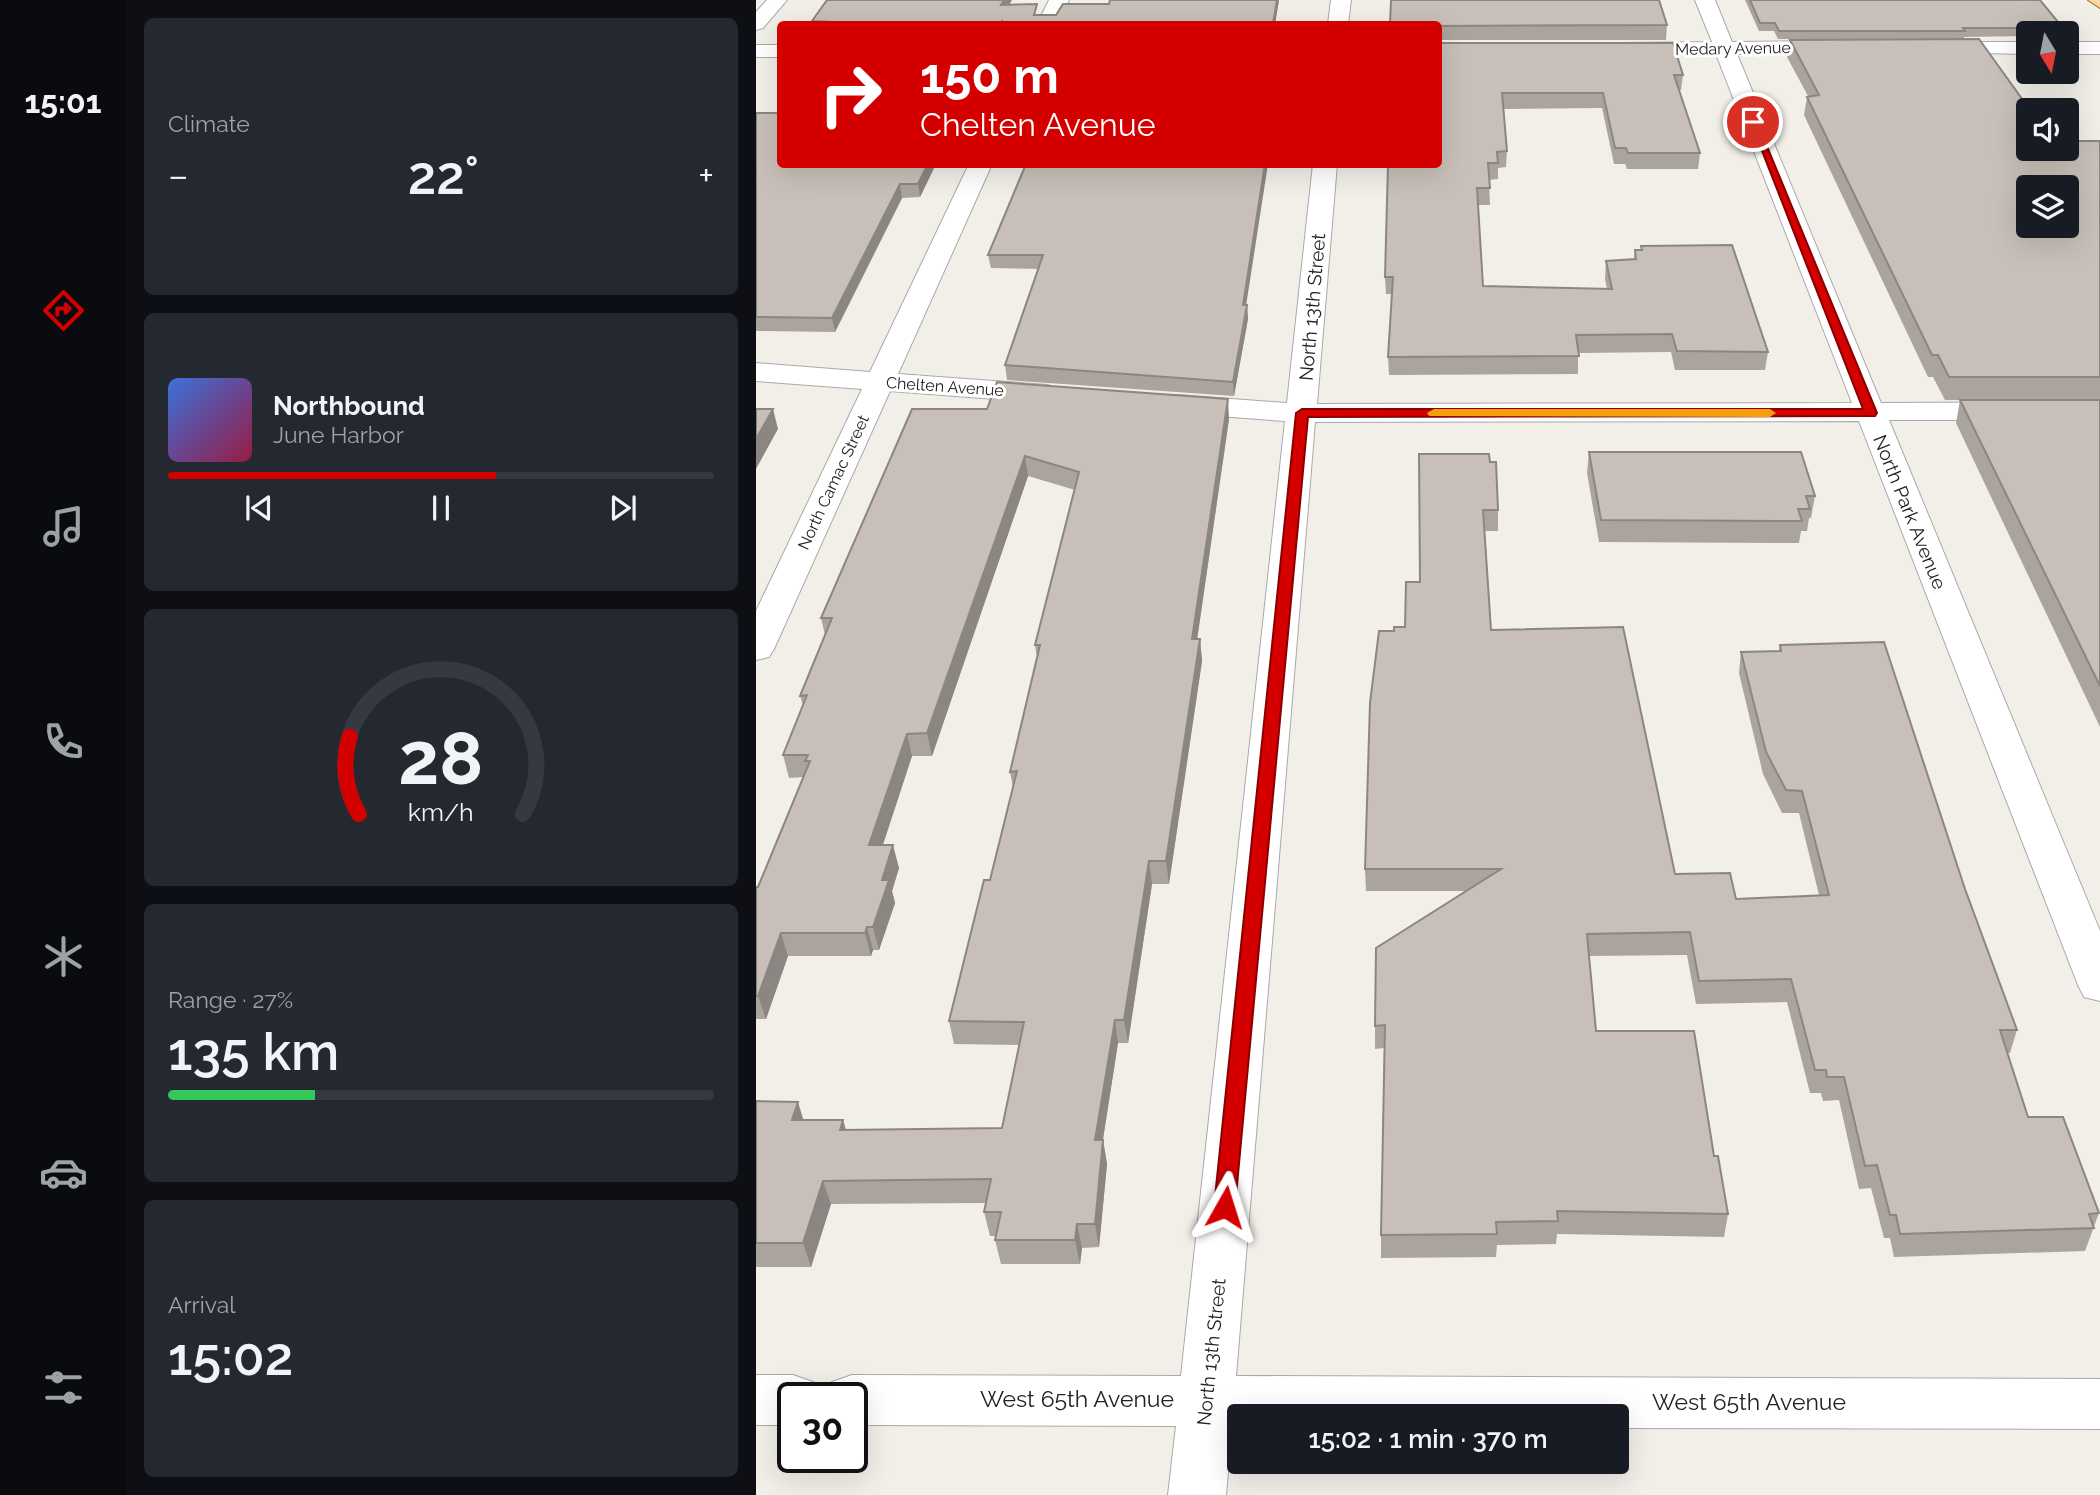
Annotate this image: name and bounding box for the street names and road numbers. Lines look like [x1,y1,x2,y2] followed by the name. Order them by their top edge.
[1675,38,1791,59] street label: Medary Avenue
[1295,232,1329,382] street label: North 13th Street
[886,373,1004,400] street label: Chelten Avenue
[794,411,873,553] street label: North Camac Street
[1869,432,1951,592] street label: North Park Avenue
[1192,1277,1230,1427] street label: North 13th Street
[980,1385,1174,1412] street label: West 65th Avenue
[1652,1388,1846,1415] street label: West 65th Avenue

